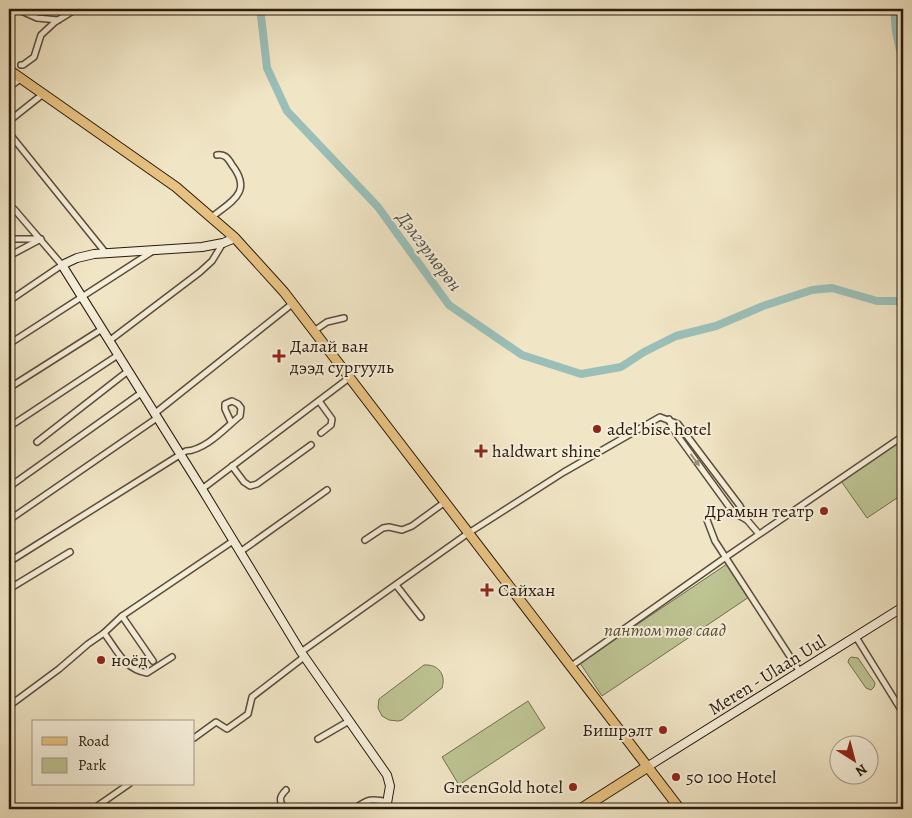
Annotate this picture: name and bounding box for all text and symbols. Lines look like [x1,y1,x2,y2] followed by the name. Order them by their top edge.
[389,205,468,297] water label: Дэлгэрмөрөн
[289,334,394,379] place label: Далай ван дээд сургууль
[272,349,286,363] marker: Далай ван дээд сургууль
[607,417,712,441] place label: adel bise hotel
[591,423,603,435] marker: adel bise hotel
[492,439,601,463] place label: haldwart shine
[474,444,488,458] marker: haldwart shine
[690,453,700,467] one-way arrow
[705,499,814,523] place label: Драмын театр
[818,505,830,517] marker: Драмын театр
[498,578,555,602] place label: Сайхан
[480,583,494,597] marker: Сайхан
[604,618,726,642] park label: пантом төв саад
[704,629,831,721] street label: Meren - Ulaan Uul
[111,648,148,672] place label: ноёд
[95,654,107,666] marker: ноёд
[582,718,653,742] place label: Бишрэлт
[32,720,195,786] legend
[657,724,669,736] marker: Бишрэлт
[78,731,110,751] text: Road
[830,736,880,786] north arrow
[78,755,107,775] text: Park
[852,759,871,781] text: N
[686,765,777,789] place label: 50 100 Hotel
[670,771,682,783] marker: 50 100 Hotel
[443,775,564,799] place label: GreenGold hotel
[567,781,579,793] marker: GreenGold hotel

